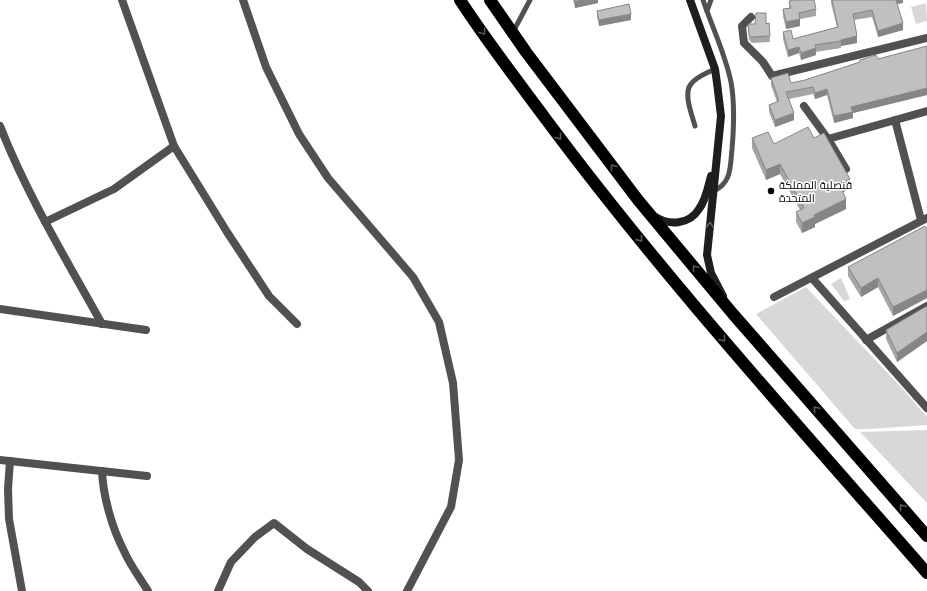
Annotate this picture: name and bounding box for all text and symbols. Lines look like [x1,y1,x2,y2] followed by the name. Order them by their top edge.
[478,28,485,35] one-way arrow
[554,132,561,139] one-way arrow
[611,164,618,171] one-way arrow
[779,179,852,204] place label: قنصلية المملكة المتحدة
[766,186,776,196] marker: قنصلية المملكة المتحدة
[705,222,714,228] one-way arrow
[635,234,642,241] one-way arrow
[692,265,699,272] one-way arrow
[718,334,725,341] one-way arrow
[814,406,821,413] one-way arrow
[899,504,906,511] one-way arrow

